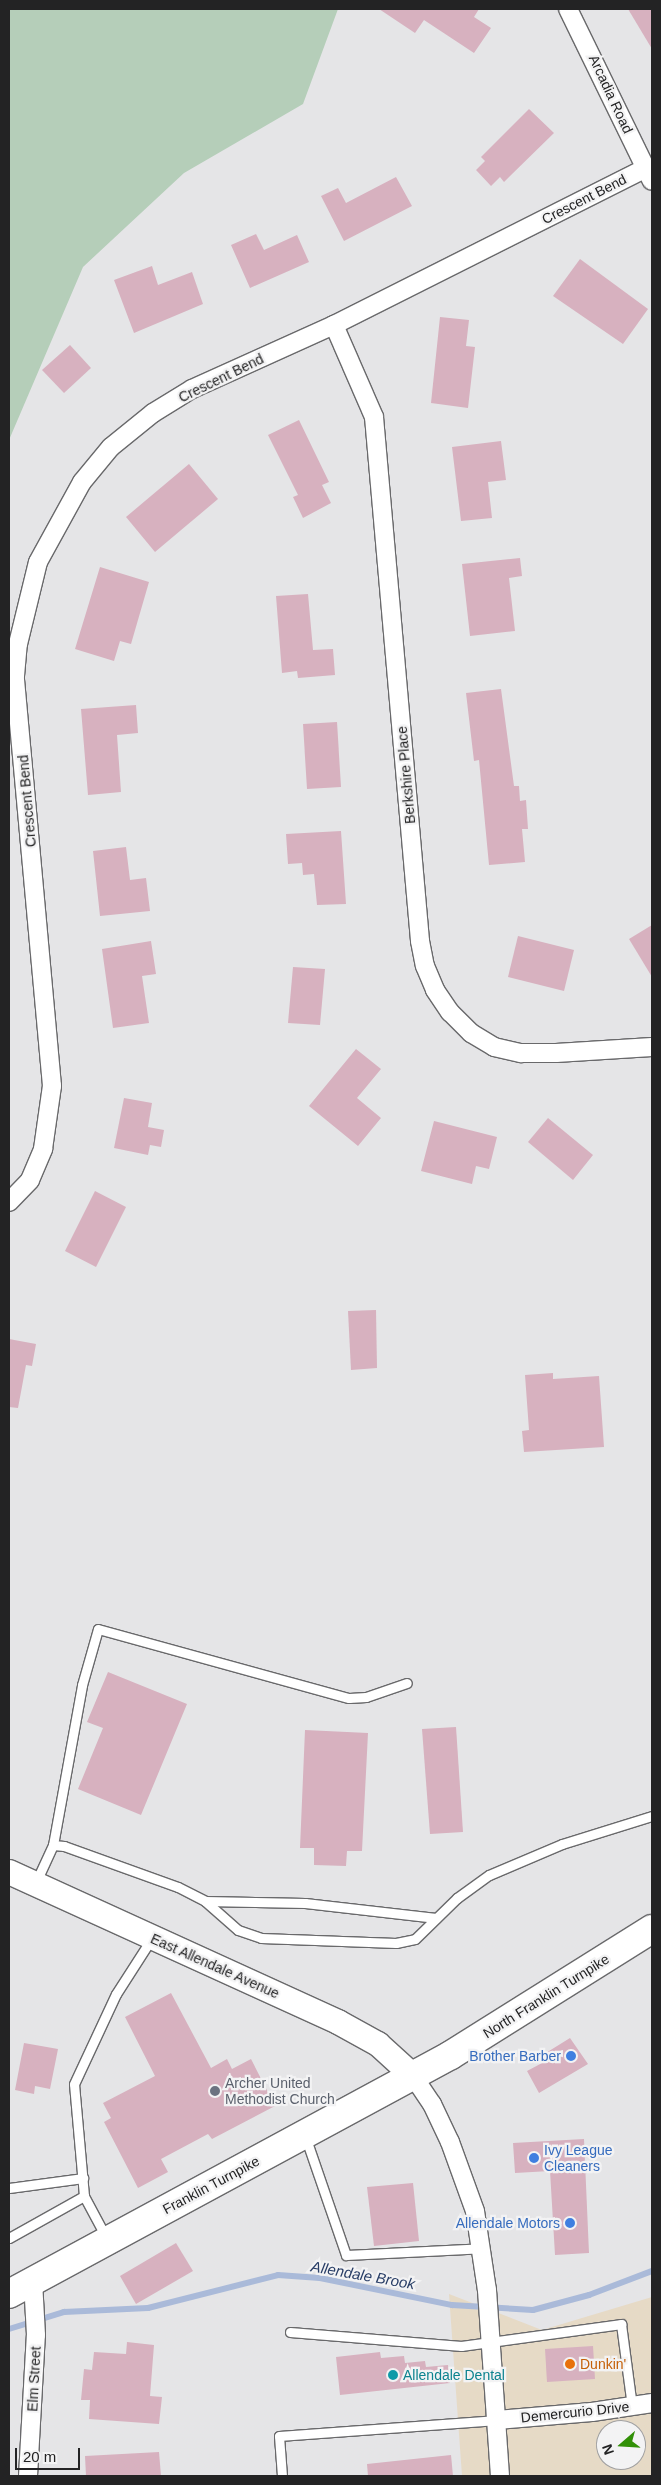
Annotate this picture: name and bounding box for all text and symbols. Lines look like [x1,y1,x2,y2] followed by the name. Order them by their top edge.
[585,52,637,136] street label: Arcadia Road
[539,170,629,228] street label: Crescent Bend
[176,350,266,406] street label: Crescent Bend
[393,725,419,825] street label: Berkshire Place
[15,754,39,848] street label: Crescent Bend
[147,1930,283,2002] street label: East Allendale Avenue
[480,1950,612,2042] street label: North Franklin Turnpike
[469,2048,561,2064] place label: Brother Barber
[565,2050,577,2062] marker: Brother Barber
[225,2075,335,2108] place label: Archer United Methodist Church
[209,2085,221,2097] marker: Archer United Methodist Church
[544,2142,612,2174] place label: Ivy League Cleaners
[160,2152,262,2218] street label: Franklin Turnpike
[528,2152,540,2164] marker: Ivy League Cleaners
[456,2215,560,2231] place label: Allendale Motors
[564,2217,576,2229] marker: Allendale Motors
[310,2257,416,2293] water label: Allendale Brook
[24,2346,44,2412] street label: Elm Street
[580,2356,626,2372] place label: Dunkin'
[564,2358,576,2370] marker: Dunkin'
[403,2367,505,2383] place label: Allendale Dental
[387,2369,399,2381] marker: Allendale Dental
[520,2398,630,2426] street label: Demercurio Drive
[596,2420,646,2470] north arrow
[18,2438,82,2470] scale bar
[599,2442,617,2457] text: N
[23,2448,56,2465] text: 20 m

